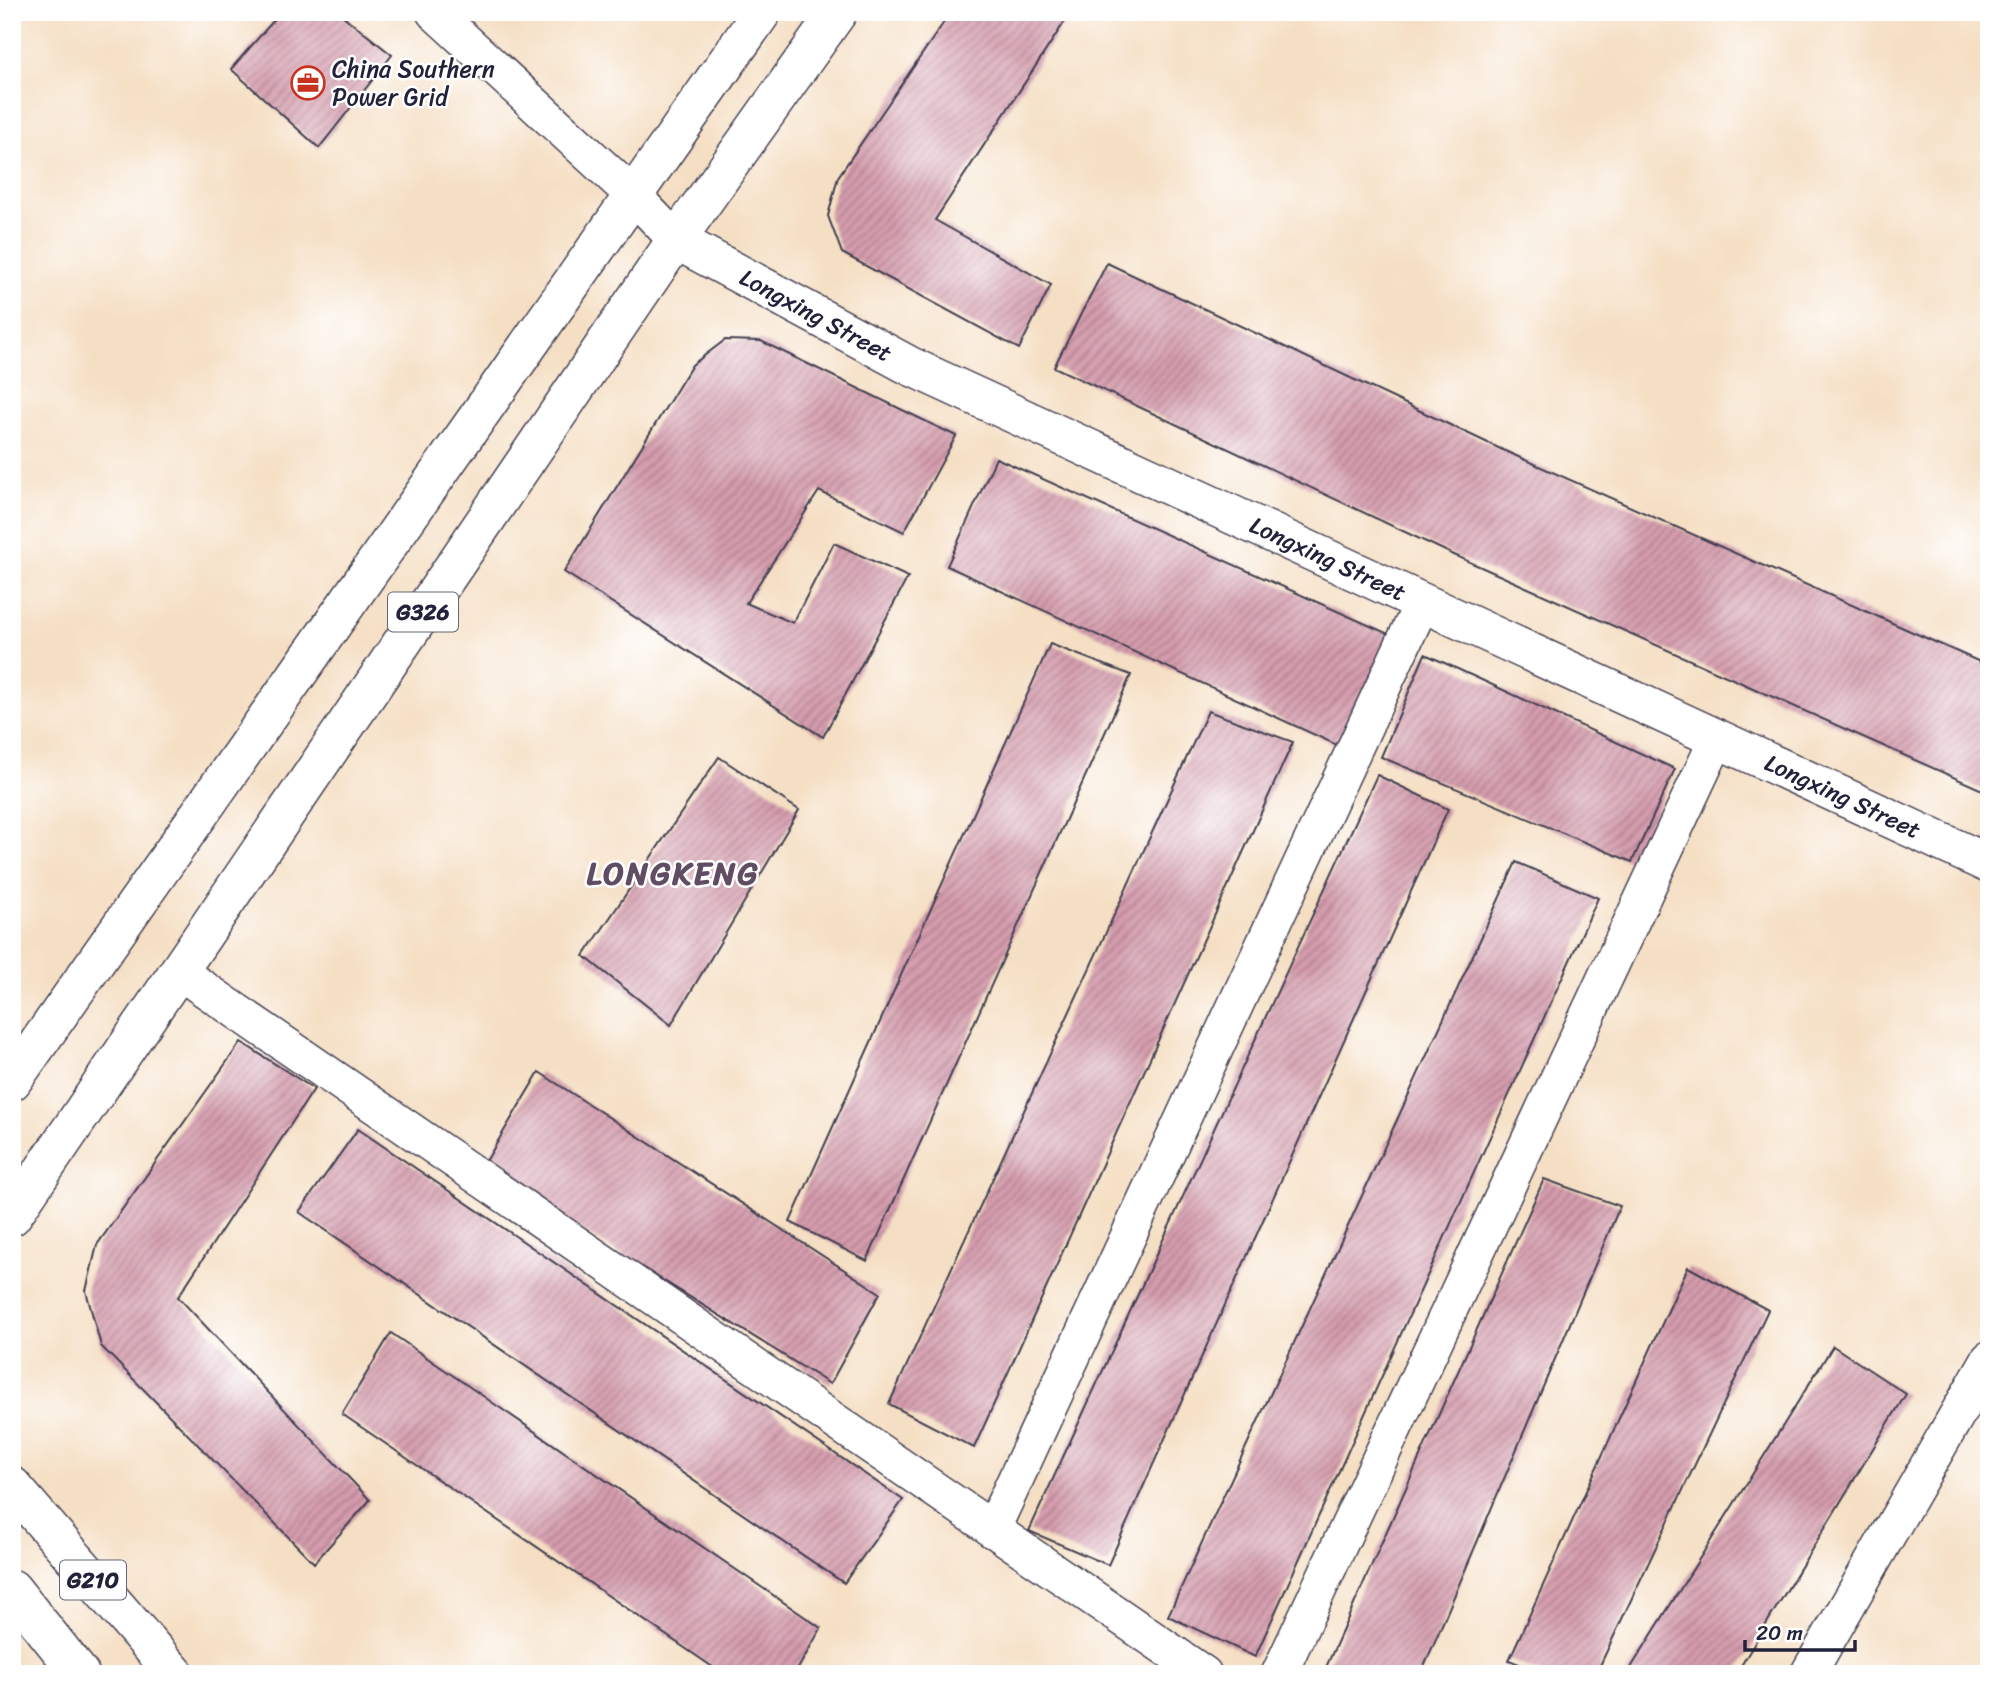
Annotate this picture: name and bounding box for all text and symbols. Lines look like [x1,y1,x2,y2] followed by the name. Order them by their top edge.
[332,48,495,118] place label: China Southern Power Grid
[289,64,327,102] office icon: China Southern Power Grid
[732,257,900,374] street label: Longxing Street
[1243,505,1413,613] street label: Longxing Street
[388,592,458,632] road number: G326
[1757,742,1928,851] street label: Longxing Street
[587,845,759,902] district label: LONGKENG
[60,1560,126,1600] road number: G210
[1745,1609,1856,1653] scale bar
[1756,1614,1803,1652] text: 20 m

